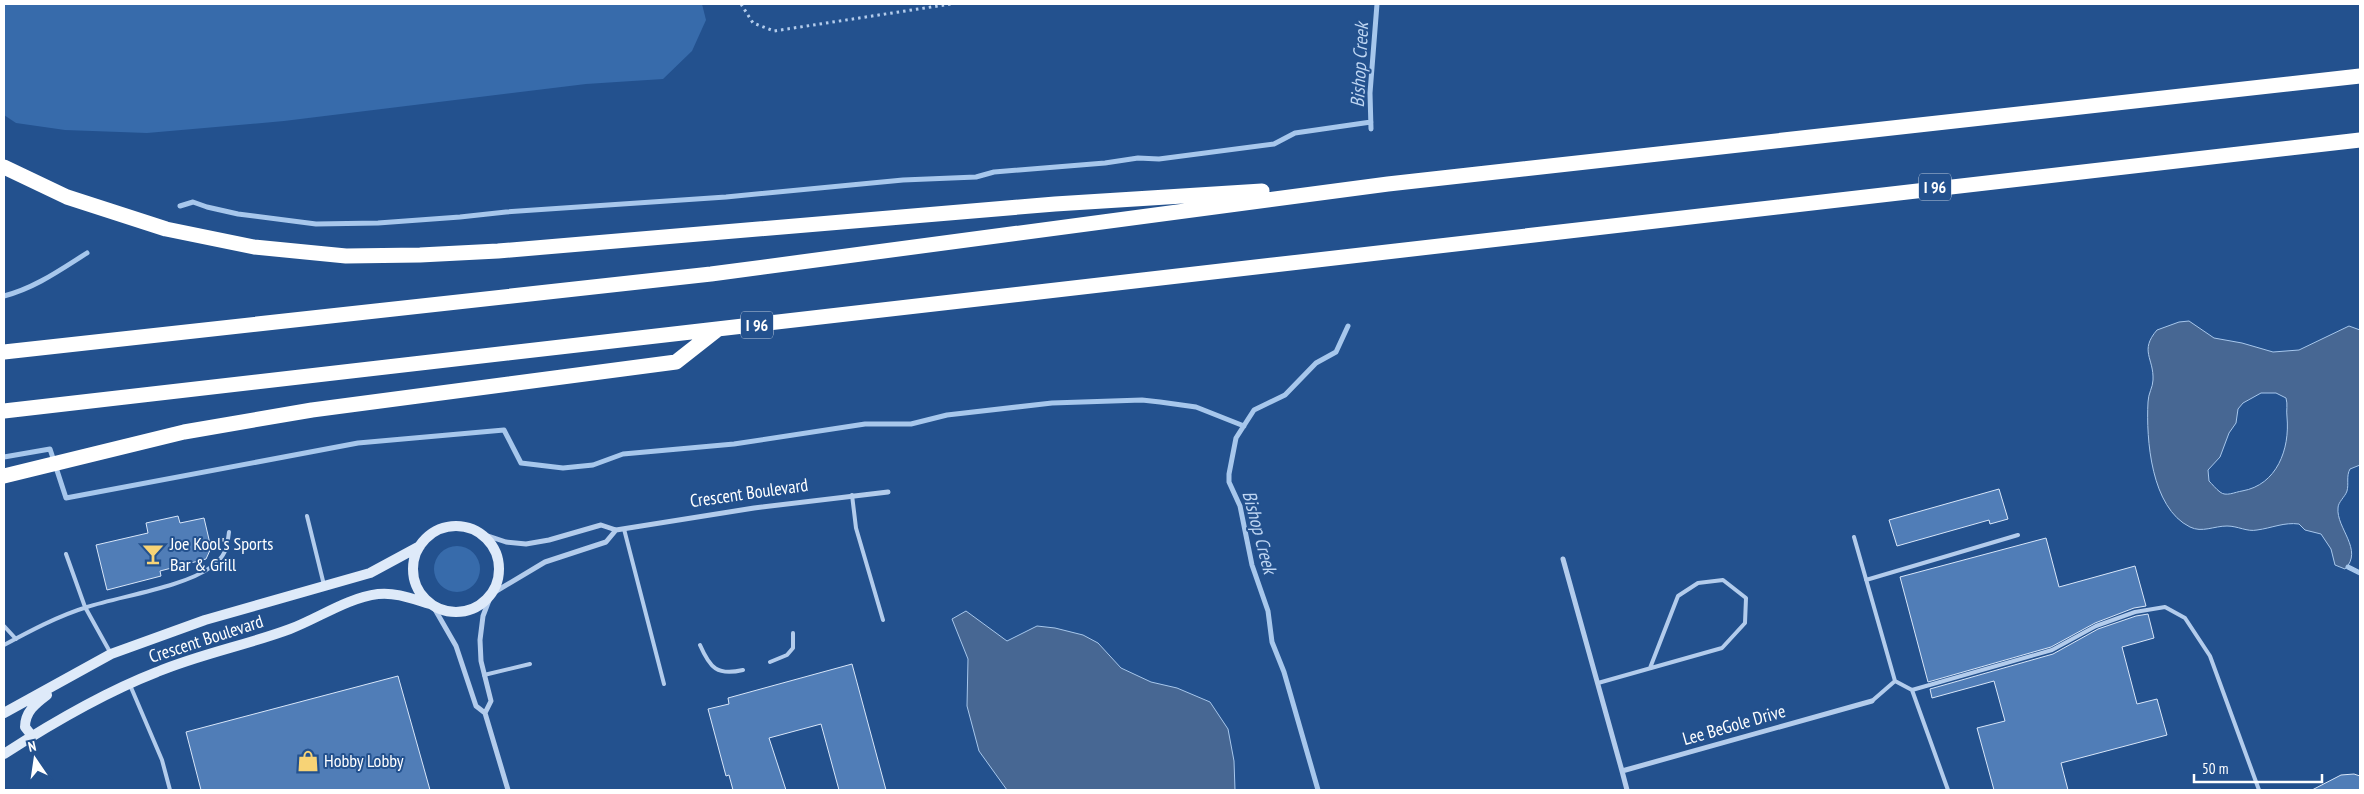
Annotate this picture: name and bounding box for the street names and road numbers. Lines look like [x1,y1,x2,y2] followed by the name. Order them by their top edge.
[1919,173,1951,200] road number: I 96
[741,312,773,338] road number: I 96
[688,473,809,512] street label: Crescent Boulevard
[146,609,266,668] street label: Crescent Boulevard
[1680,699,1788,750] street label: Lee BeGole Drive

